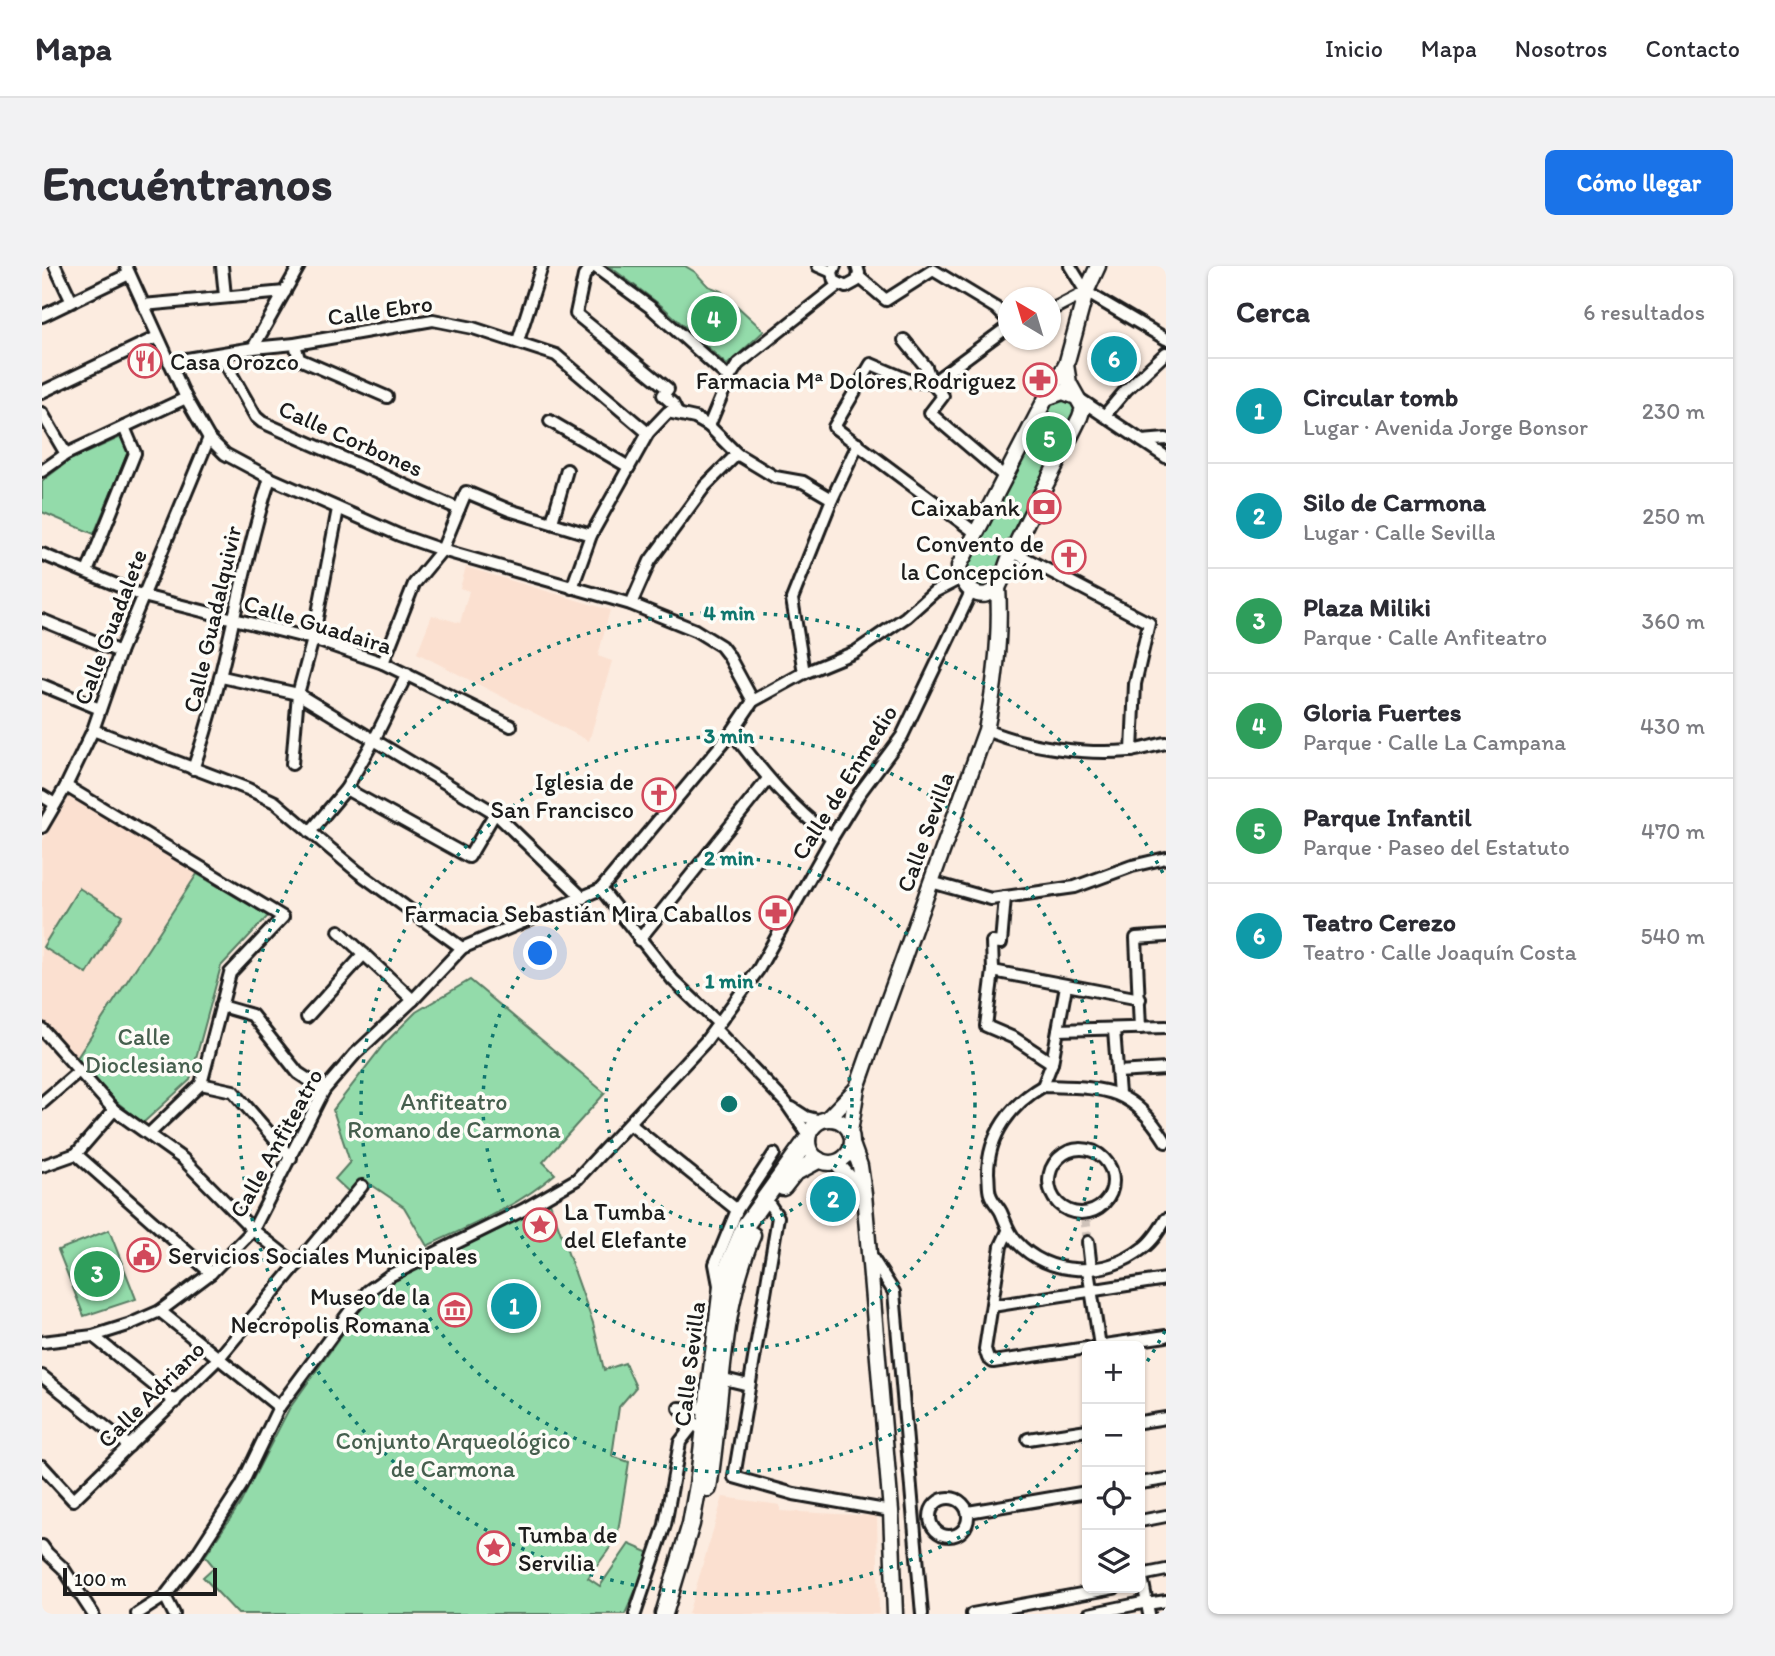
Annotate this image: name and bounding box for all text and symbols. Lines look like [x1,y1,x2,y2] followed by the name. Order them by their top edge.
[35,29,112,68] text: Mapa
[1325,34,1383,63] text: Inicio
[1421,34,1477,63] text: Mapa
[1515,34,1607,63] text: Nosotros
[1645,34,1740,63] text: Contacto
[1545,150,1733,215] button: Cómo llegar
[42,153,333,212] text: Encuéntranos
[998,287,1061,350] north arrow
[326,288,434,332] street label: Calle Ebro
[691,293,737,345] pin: 4
[1236,293,1310,330] text: Cerca
[1583,298,1705,326] text: 6 resultados
[1091,333,1137,385] pin: 6
[126,342,164,380] restaurant icon: Casa Orozco
[170,347,299,376] place label: Casa Orozco
[1021,361,1059,399] pharmacy icon: Farmacia Mª Dolores Rodriguez
[696,366,1016,395] place label: Farmacia Mª Dolores Rodriguez
[1303,381,1458,413] text: Circular tomb
[274,393,428,483] street label: Calle Corbones
[1254,397,1264,425] text: 1
[1642,397,1705,425] text: 230 m
[1026,413,1072,465] pin: 5
[1303,413,1588,441] text: Lugar · Avenida Jorge Bonsor
[1303,486,1486,518] text: Silo de Carmona
[1025,488,1063,526] bank icon: Caixabank
[911,493,1021,522] place label: Caixabank
[1253,502,1265,530] text: 2
[1642,502,1705,530] text: 250 m
[1303,518,1496,546] text: Lugar · Calle Sevilla
[176,522,248,715] street label: Calle Guadalquivir
[900,529,1044,586] place label: Convento de la Concepción
[1050,538,1088,576] church icon: Convento de la Concepción
[67,545,153,709] street label: Calle Guadalete
[240,588,396,660] street label: Calle Guadaira
[1303,591,1431,623] text: Plaza Miliki
[703,600,756,625] text: 4 min
[1253,607,1265,635] text: 3
[1642,607,1705,635] text: 360 m
[1303,623,1547,651] text: Parque · Calle Anfiteatro
[1303,696,1462,728] text: Gloria Fuertes
[785,699,903,865] street label: Calle de Enmedio
[1252,712,1266,740] text: 4
[1640,712,1705,740] text: 430 m
[704,723,755,748] text: 3 min
[1303,728,1566,756] text: Parque · Calle La Campana
[491,767,634,824] place label: Iglesia de San Francisco
[890,768,960,896] street label: Calle Sevilla
[640,776,678,814] church icon: Iglesia de San Francisco
[1303,801,1472,833] text: Parque Infantil
[1253,817,1265,845] text: 5
[1641,817,1705,845] text: 470 m
[1303,833,1570,861] text: Parque · Paseo del Estatuto
[704,845,755,870] text: 2 min
[757,894,795,932] pharmacy icon: Farmacia Sebastián Mira Caballos
[404,899,752,928] place label: Farmacia Sebastián Mira Caballos
[1303,906,1456,938] text: Teatro Cerezo
[1253,922,1265,950] text: 6
[1640,922,1705,950] text: 540 m
[523,936,557,970] your location
[1303,938,1577,966] text: Teatro · Calle Joaquín Costa
[705,968,754,993] text: 1 min
[85,1022,203,1079] park label: Calle Dioclesiano
[223,1063,329,1223] street label: Calle Anfiteatro
[347,1087,561,1144] park label: Anfiteatro Romano de Carmona
[717,1092,741,1116] centre of rings
[810,1173,856,1225] pin: 2
[564,1197,687,1254] place label: La Tumba del Elefante
[521,1206,559,1244] place icon: La Tumba del Elefante
[125,1236,163,1274] public building icon: Servicios Sociales Municipales
[168,1241,478,1270] place label: Servicios Sociales Municipales
[74,1248,120,1300] pin: 3
[491,1280,537,1332] pin: 1
[231,1282,430,1339] place label: Museo de la Necropolis Romana
[436,1291,474,1329] museum icon: Museo de la Necropolis Romana
[667,1300,711,1428] street label: Calle Sevilla
[91,1334,211,1454] street label: Calle Adriano
[1082,1341,1145,1593] map controls
[1082,1341,1145,1404] button: +
[1082,1404,1145,1467] button: −
[336,1426,570,1483] park label: Conjunto Arqueológico de Carmona
[1082,1467,1145,1530] button: locate
[518,1520,618,1577] place label: Tumba de Servilia
[475,1529,513,1567] place icon: Tumba de Servilia
[1082,1530,1145,1593] button: layers
[63,1565,217,1597] scale bar
[74,1568,126,1591] text: 100 m

